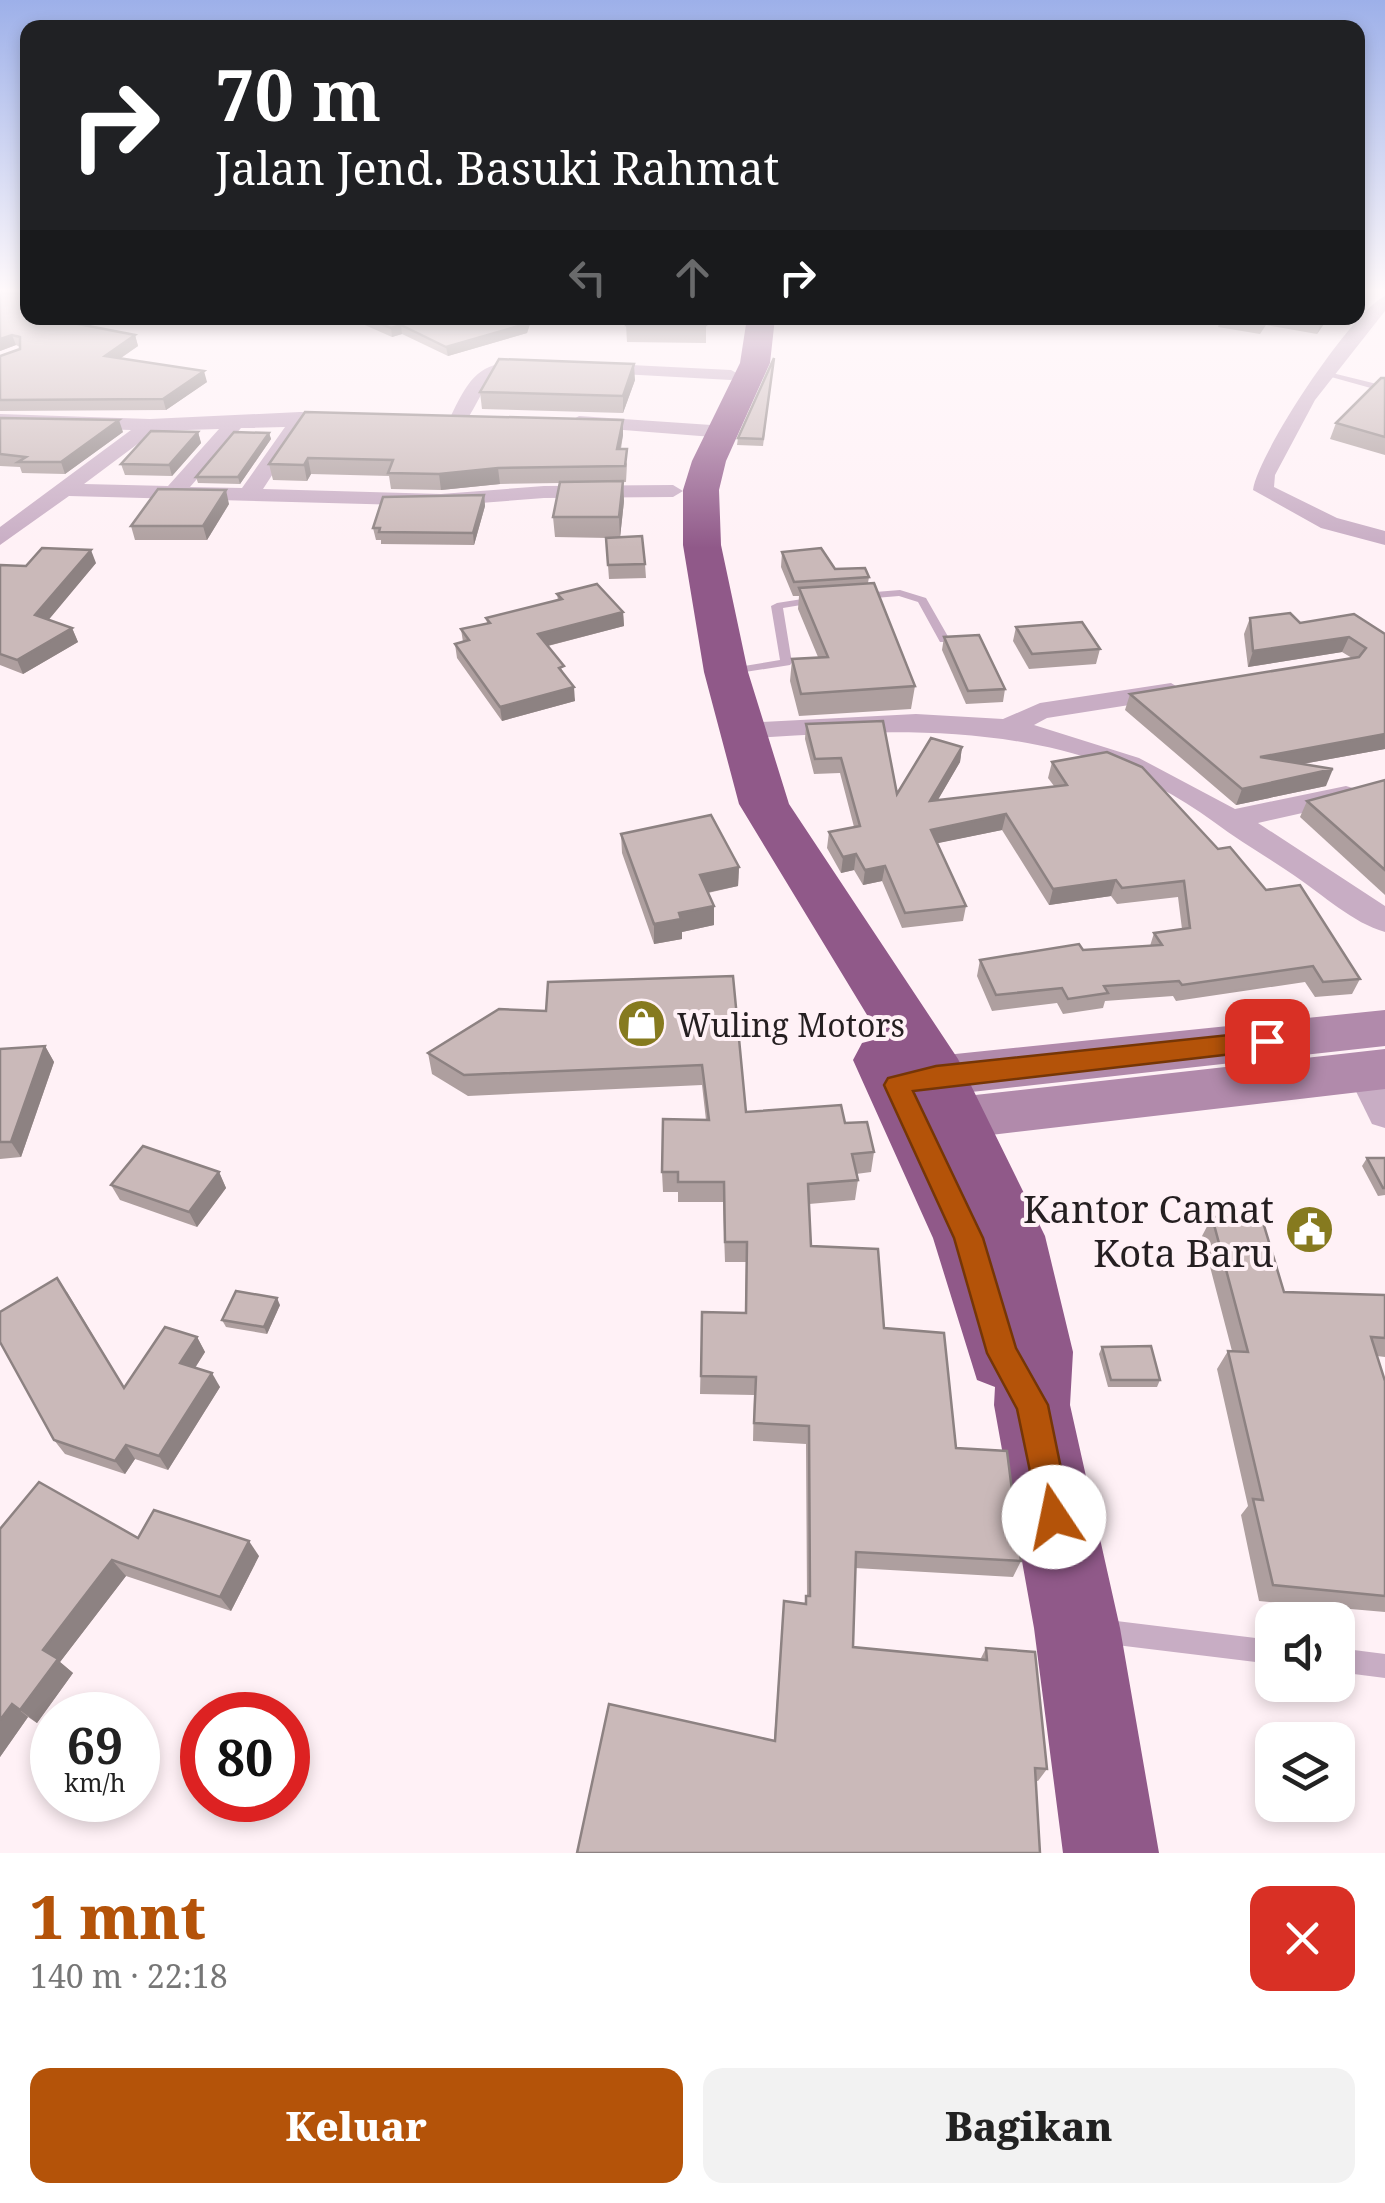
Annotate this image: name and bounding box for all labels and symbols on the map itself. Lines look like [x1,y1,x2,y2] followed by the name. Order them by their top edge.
[616,998,668,1050] shop icon: Wuling Motors
[1225,999,1310,1084] pin
[677,1003,905,1046] place label: Wuling Motors
[1023,1182,1274,1278] place label: Kantor Camat Kota Baru
[1283,1204,1335,1256] public building icon: Kantor Camat Kota Baru
[1002,1465,1106,1569] position arrow
[180,1692,310,1822] speed limit sign: 80

